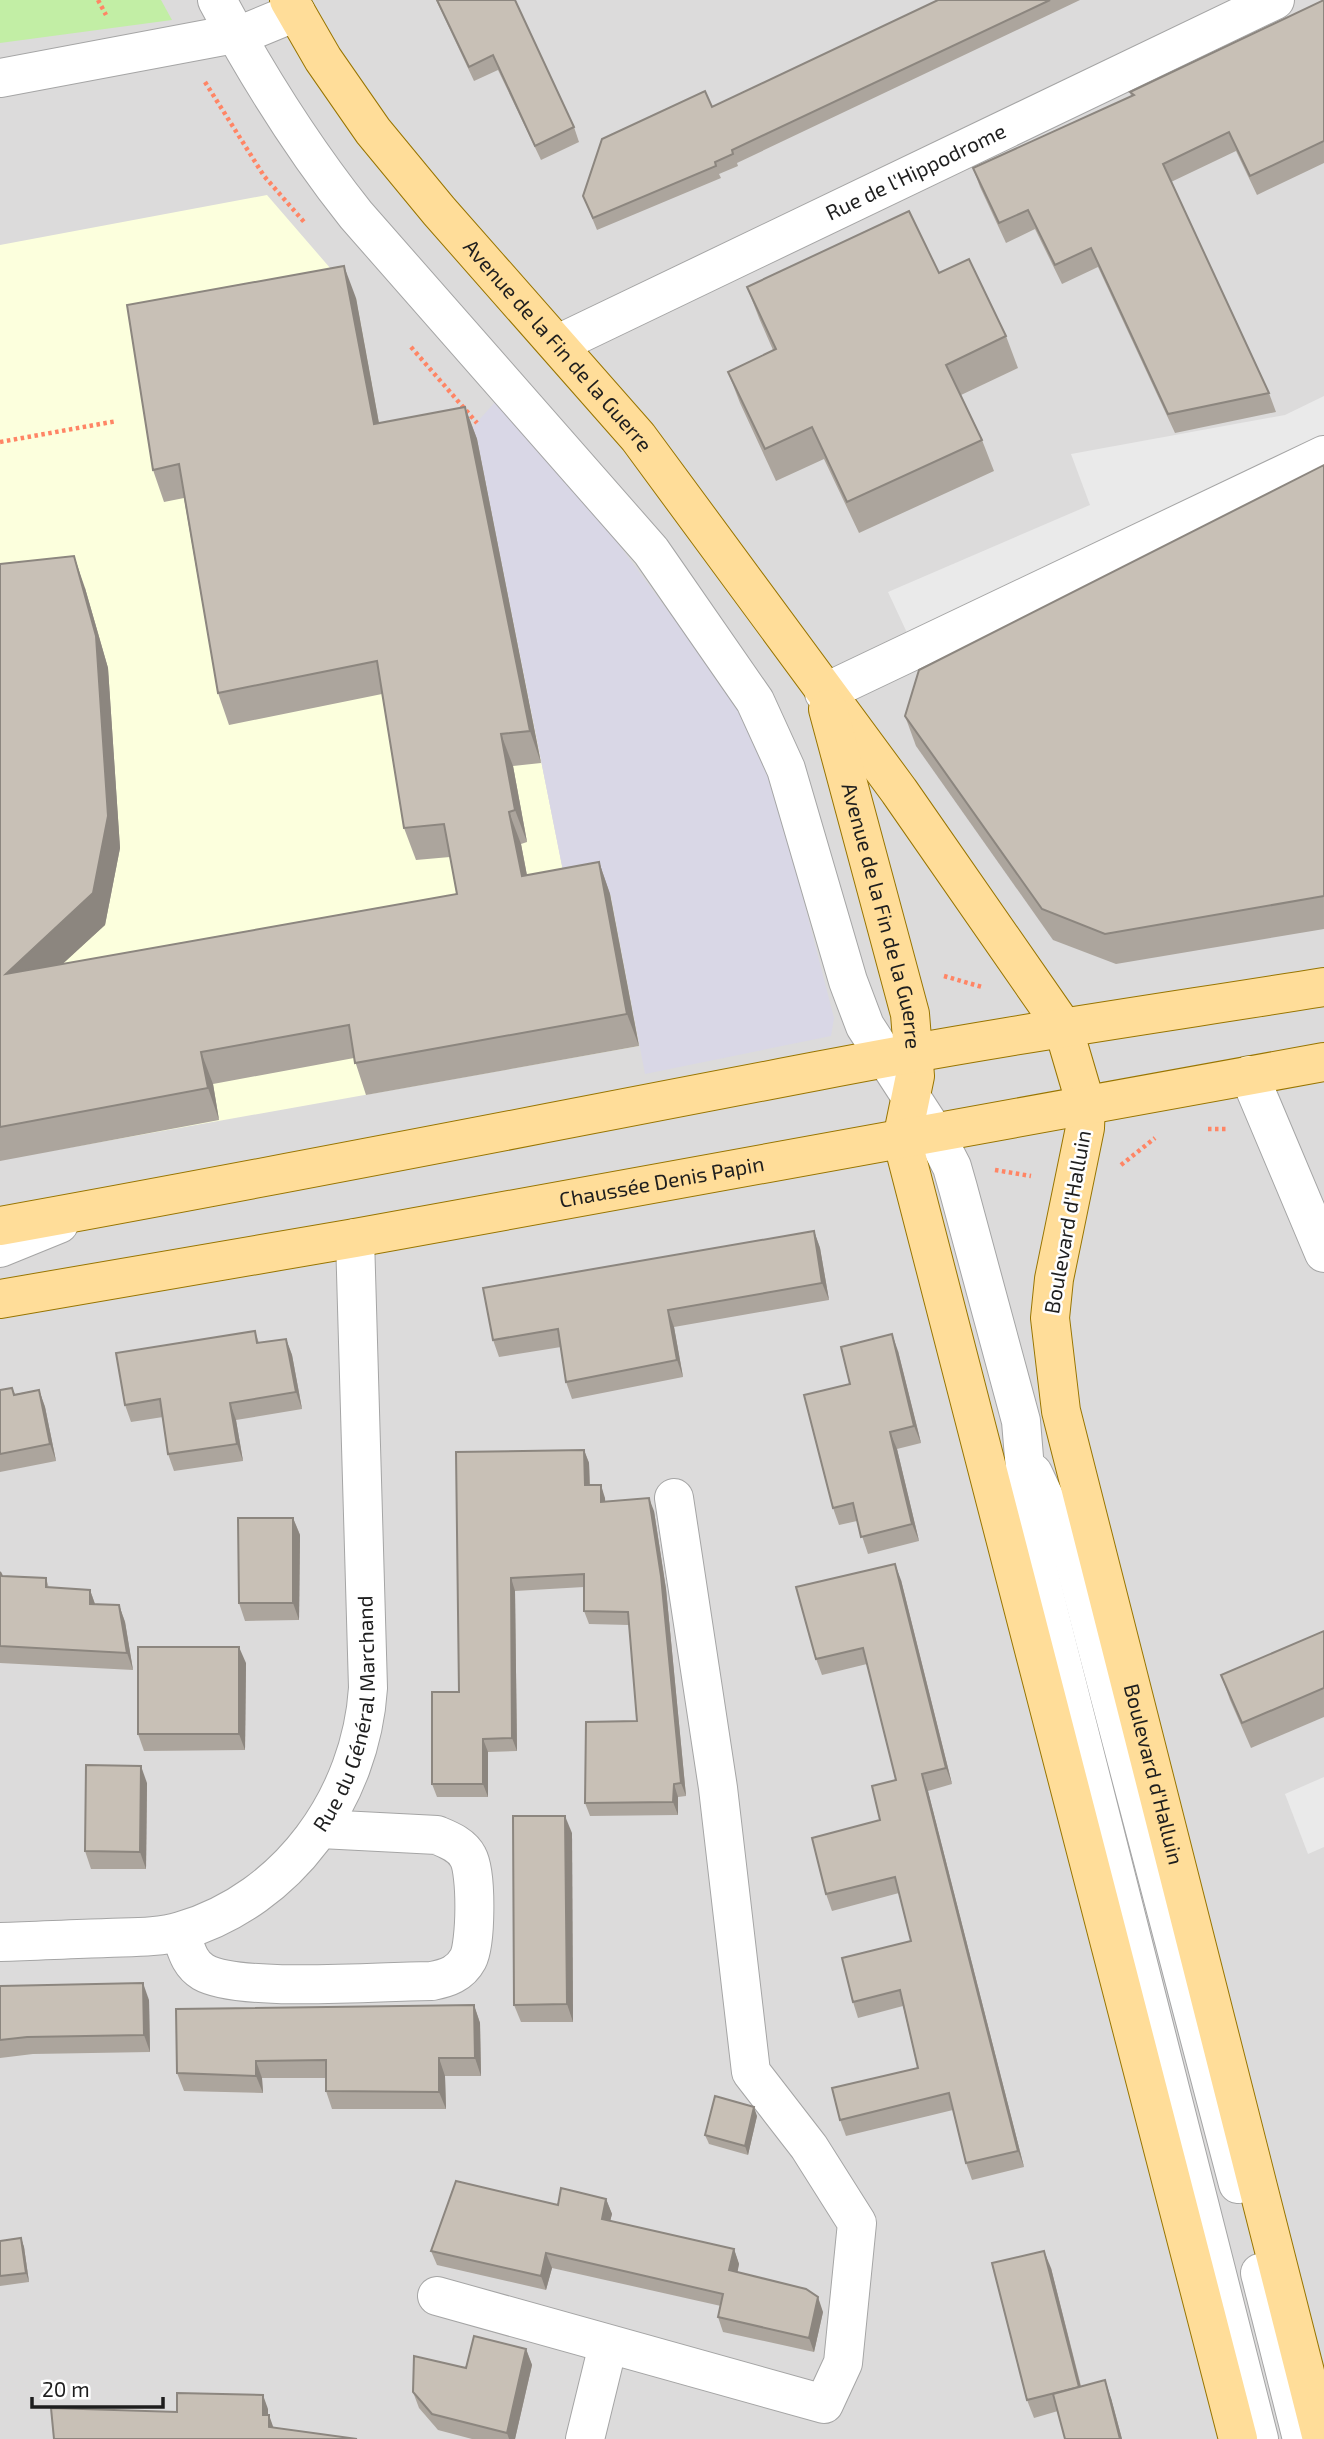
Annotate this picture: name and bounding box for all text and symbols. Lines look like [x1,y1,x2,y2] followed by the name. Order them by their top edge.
[821,117,1009,225] street label: Rue de l'Hippodrome
[459,234,658,456] street label: Avenue de la Fin de la Guerre
[837,780,927,1050] street label: Avenue de la Fin de la Guerre
[1038,1128,1095,1315] street label: Boulevard d'Halluin
[557,1150,766,1212] street label: Chaussée Denis Papin
[307,1595,379,1836] street label: Rue du Général Marchand
[1120,1681,1190,1867] street label: Boulevard d'Halluin
[32,2366,163,2410] scale bar
[42,2376,90,2401] text: 20 m

